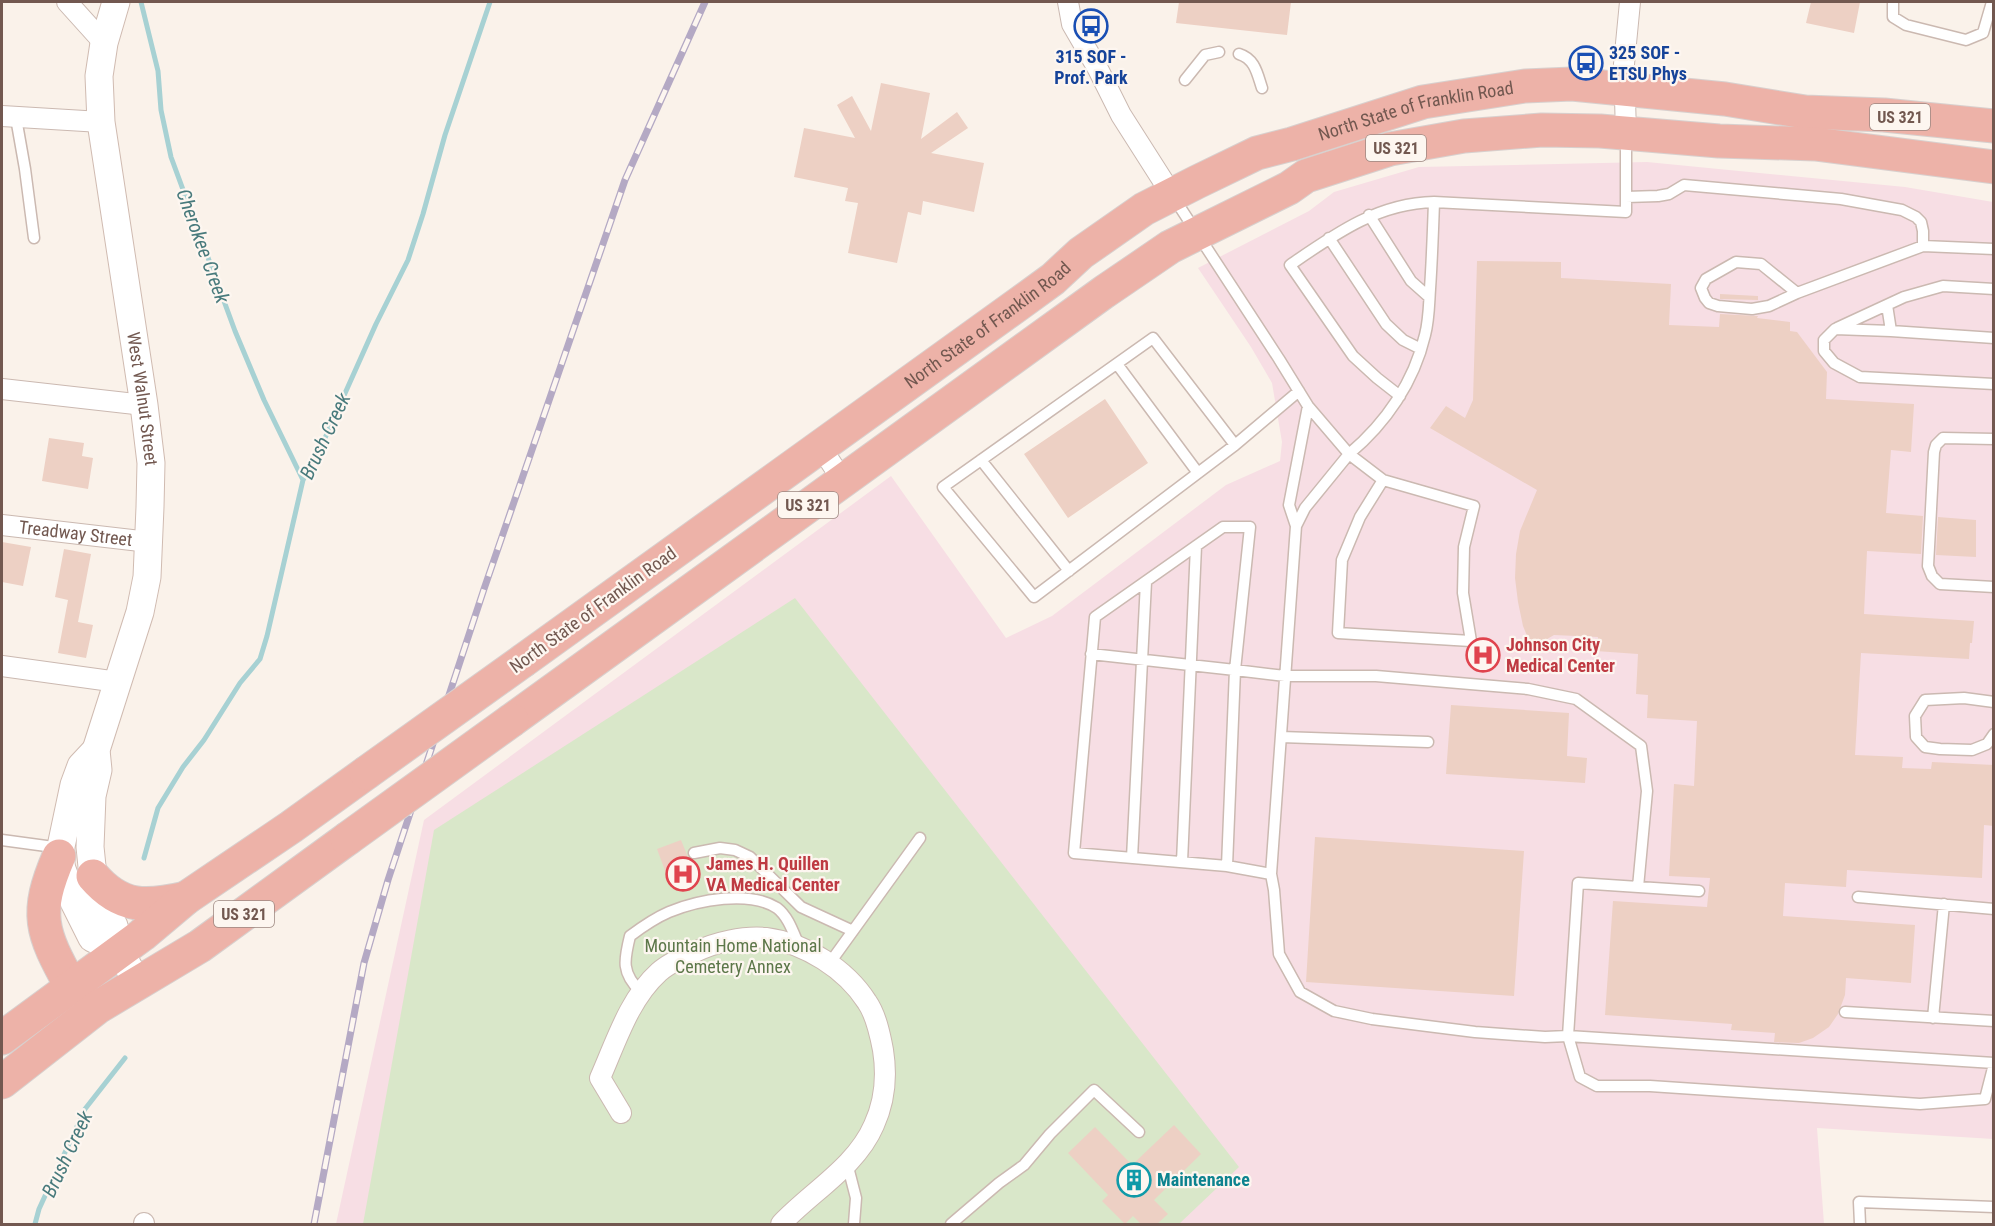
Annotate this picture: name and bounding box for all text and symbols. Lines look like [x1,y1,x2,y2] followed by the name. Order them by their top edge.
[1073,8,1109,44] bus stop icon: 315 SOF - Prof. Park
[1609,42,1687,84] place label: 325 SOF - ETSU Phys
[1568,45,1604,81] bus stop icon: 325 SOF - ETSU Phys
[1054,46,1128,88] place label: 315 SOF - Prof. Park
[1316,77,1515,145] street label: North State of Franklin Road
[1870,104,1930,130] road number: US 321
[1366,135,1426,161] road number: US 321
[171,186,235,308] water label: Cherokee Creek
[900,257,1075,393] street label: North State of Franklin Road
[123,330,162,467] street label: West Walnut Street
[295,388,356,483] water label: Brush Creek
[778,492,838,518] road number: US 321
[18,516,133,550] street label: Treadway Street
[505,542,680,677] street label: North State of Franklin Road
[1506,634,1615,676] place label: Johnson City Medical Center
[1465,637,1501,673] hospital icon: Johnson City Medical Center
[706,853,840,895] place label: James H. Quillen VA Medical Center
[665,856,701,892] hospital icon: James H. Quillen VA Medical Center
[214,901,274,927] road number: US 321
[644,935,822,977] park label: Mountain Home National Cemetery Annex
[37,1106,98,1201] water label: Brush Creek
[1116,1162,1152,1198] building icon: Maintenance
[1157,1169,1250,1190] place label: Maintenance

